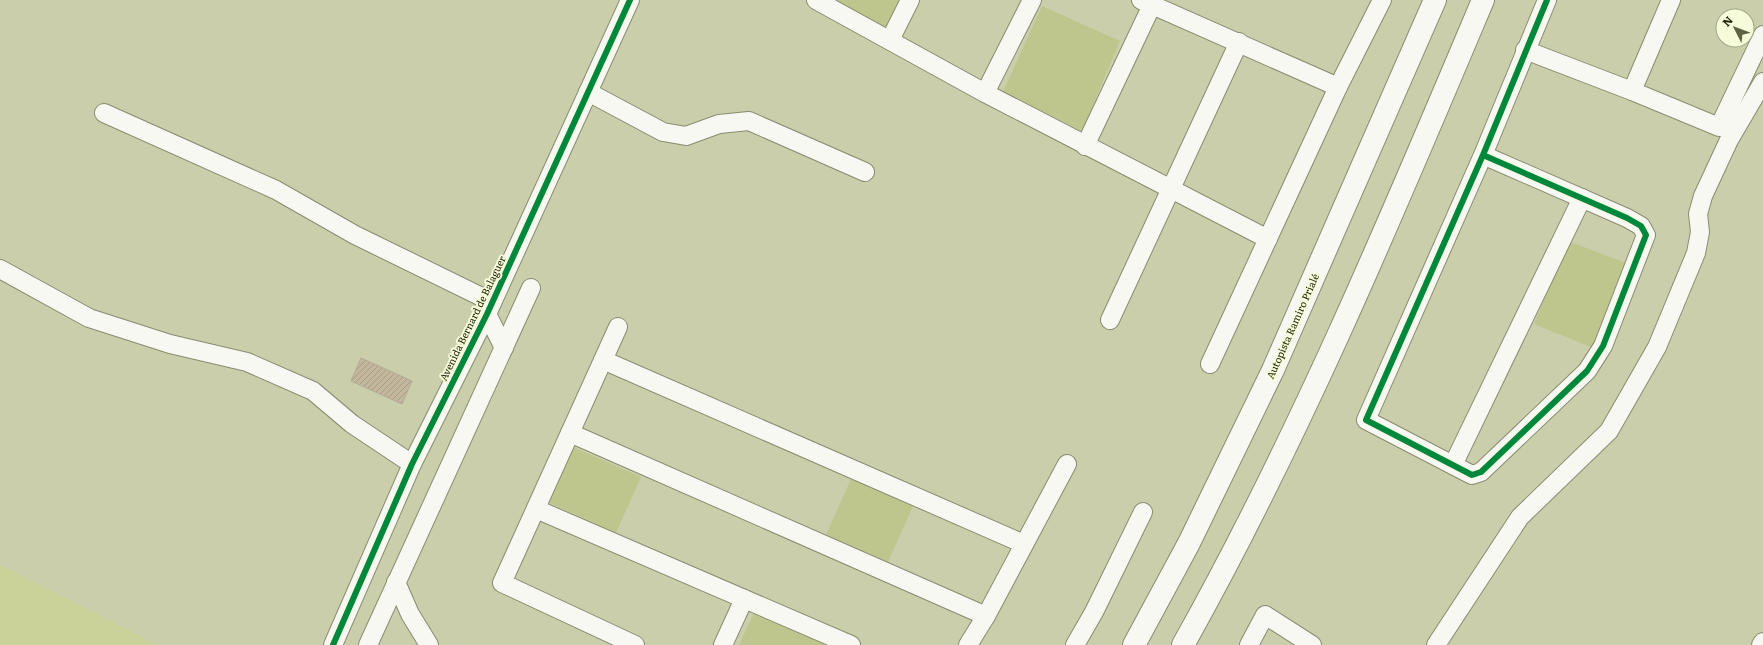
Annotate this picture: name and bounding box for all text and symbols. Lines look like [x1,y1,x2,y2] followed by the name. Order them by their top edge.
[1715,8,1755,48] north arrow
[1718,12,1736,29] text: N
[435,253,509,383] street label: Avenida Bernard de Balaguer
[1262,271,1322,381] street label: Autopista Ramiro Prialé

